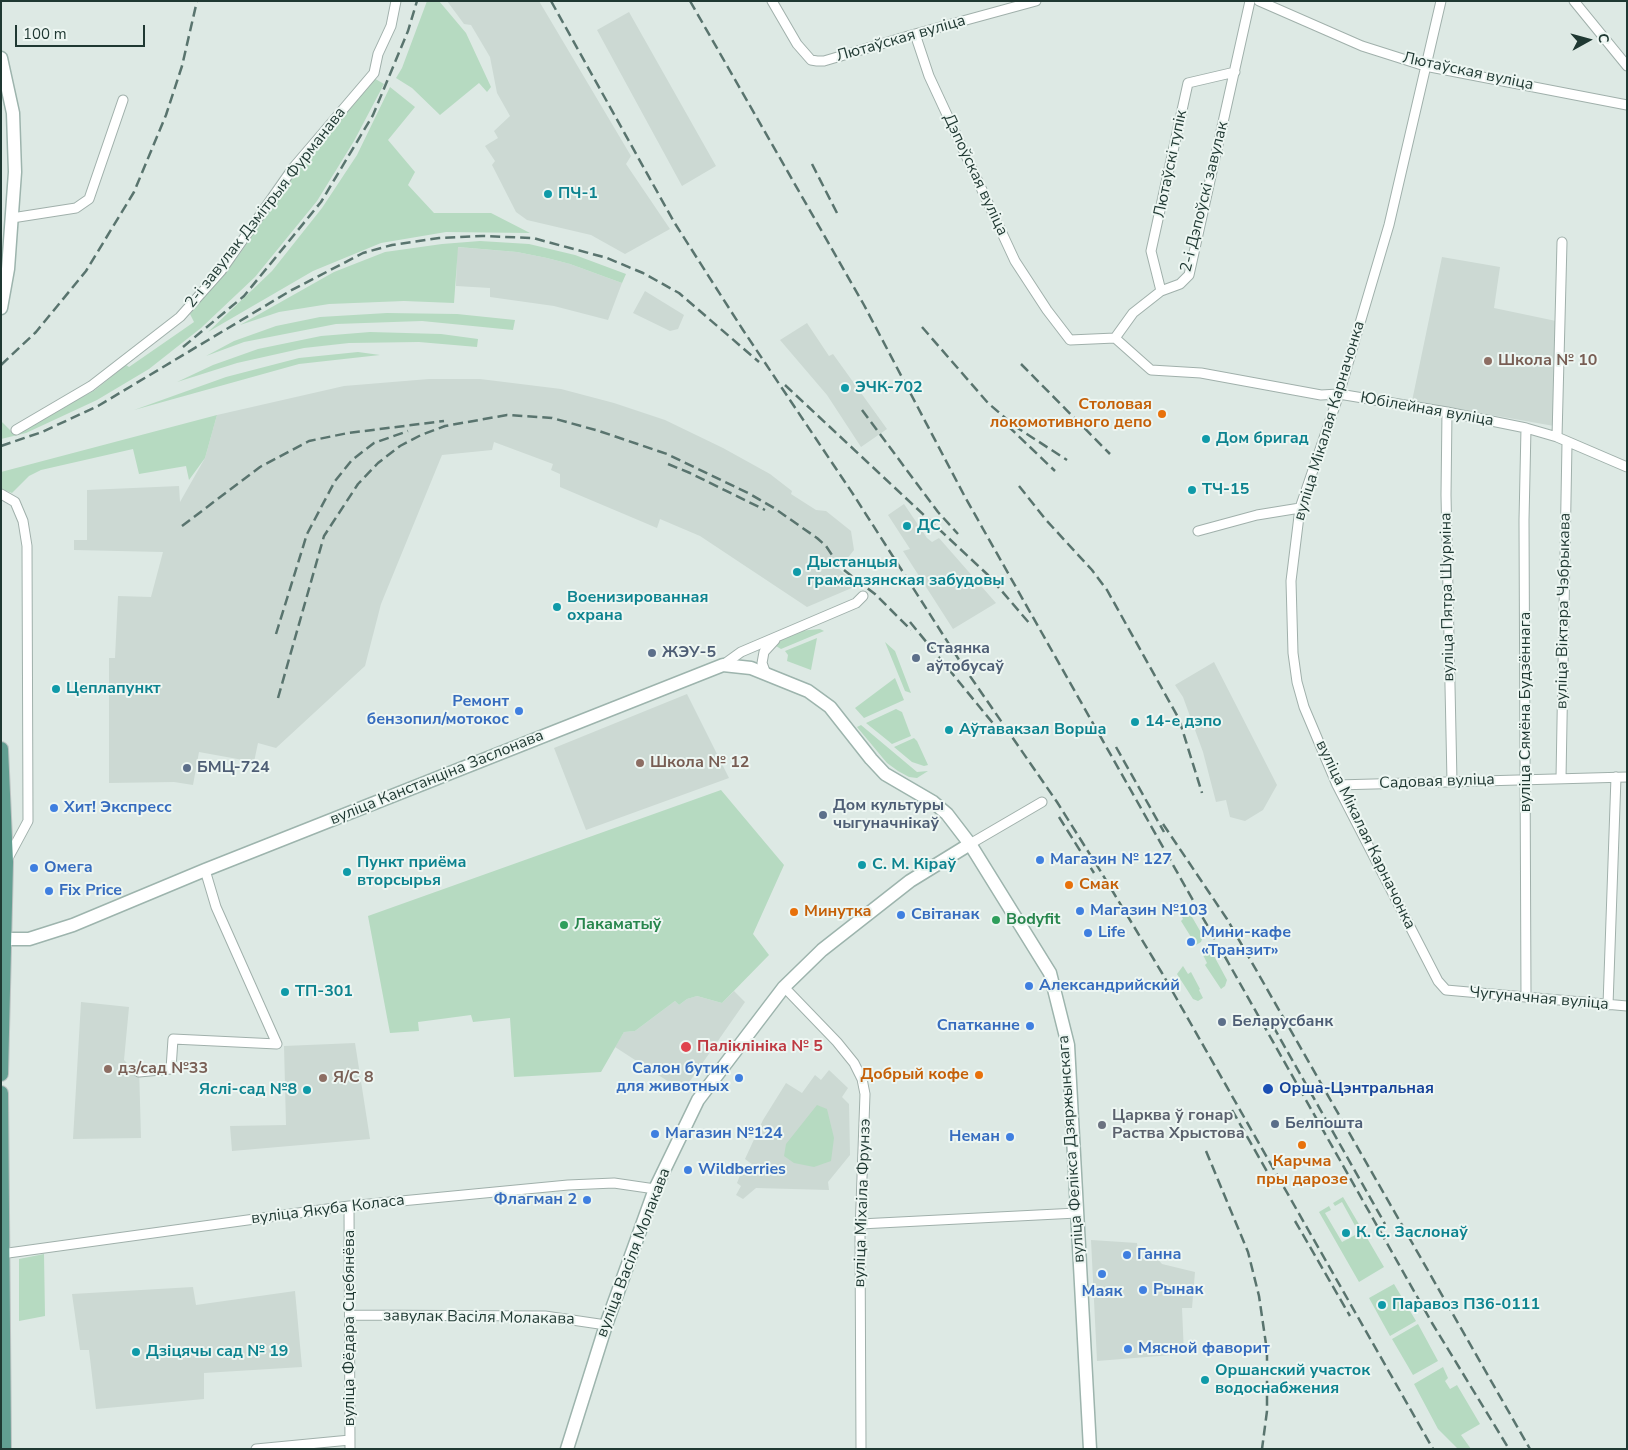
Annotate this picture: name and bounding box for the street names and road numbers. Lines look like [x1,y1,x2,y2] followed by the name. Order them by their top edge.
[834,11,968,67] street label: Лютаўская вуліца
[1401,49,1535,95] street label: Лютаўская вуліца
[182,104,350,312] street label: 2-і завулак Дзмітрыя Фурманава
[1150,109,1192,219] street label: Лютаўскі тупік
[938,111,1012,239] street label: Дэпоўская вуліца
[1177,120,1233,274] street label: 2-і Дэпоўскі завулак
[1290,319,1370,523] street label: вуліца Мікалая Карначонка
[1359,389,1495,431] street label: Юбілейная вуліца
[1437,512,1459,682] street label: вуліца Пятра Шурміна
[1553,513,1575,709] street label: вуліца Віктара Чэбрыкава
[1516,612,1536,812] street label: вуліца Сямёна Будзённага
[327,726,547,830] street label: вуліца Канстанціна Заслонава
[1311,737,1419,933] street label: вуліца Мікалая Карначонка
[1379,770,1495,794] street label: Садовая вуліца
[1468,983,1610,1015] street label: Чугуначная вуліца
[1054,1034,1090,1264] street label: вуліца Фелікса Дзяржынскага
[850,1118,876,1288] street label: вуліца Міхаіла Фрунзэ
[593,1166,675,1340] street label: вуліца Васіля Молакава
[250,1191,406,1229] street label: вуліца Якуба Коласа
[340,1230,360,1426] street label: вуліца Фёдара Сцебянёва
[383,1307,575,1329] street label: завулак Васіля Молакава

